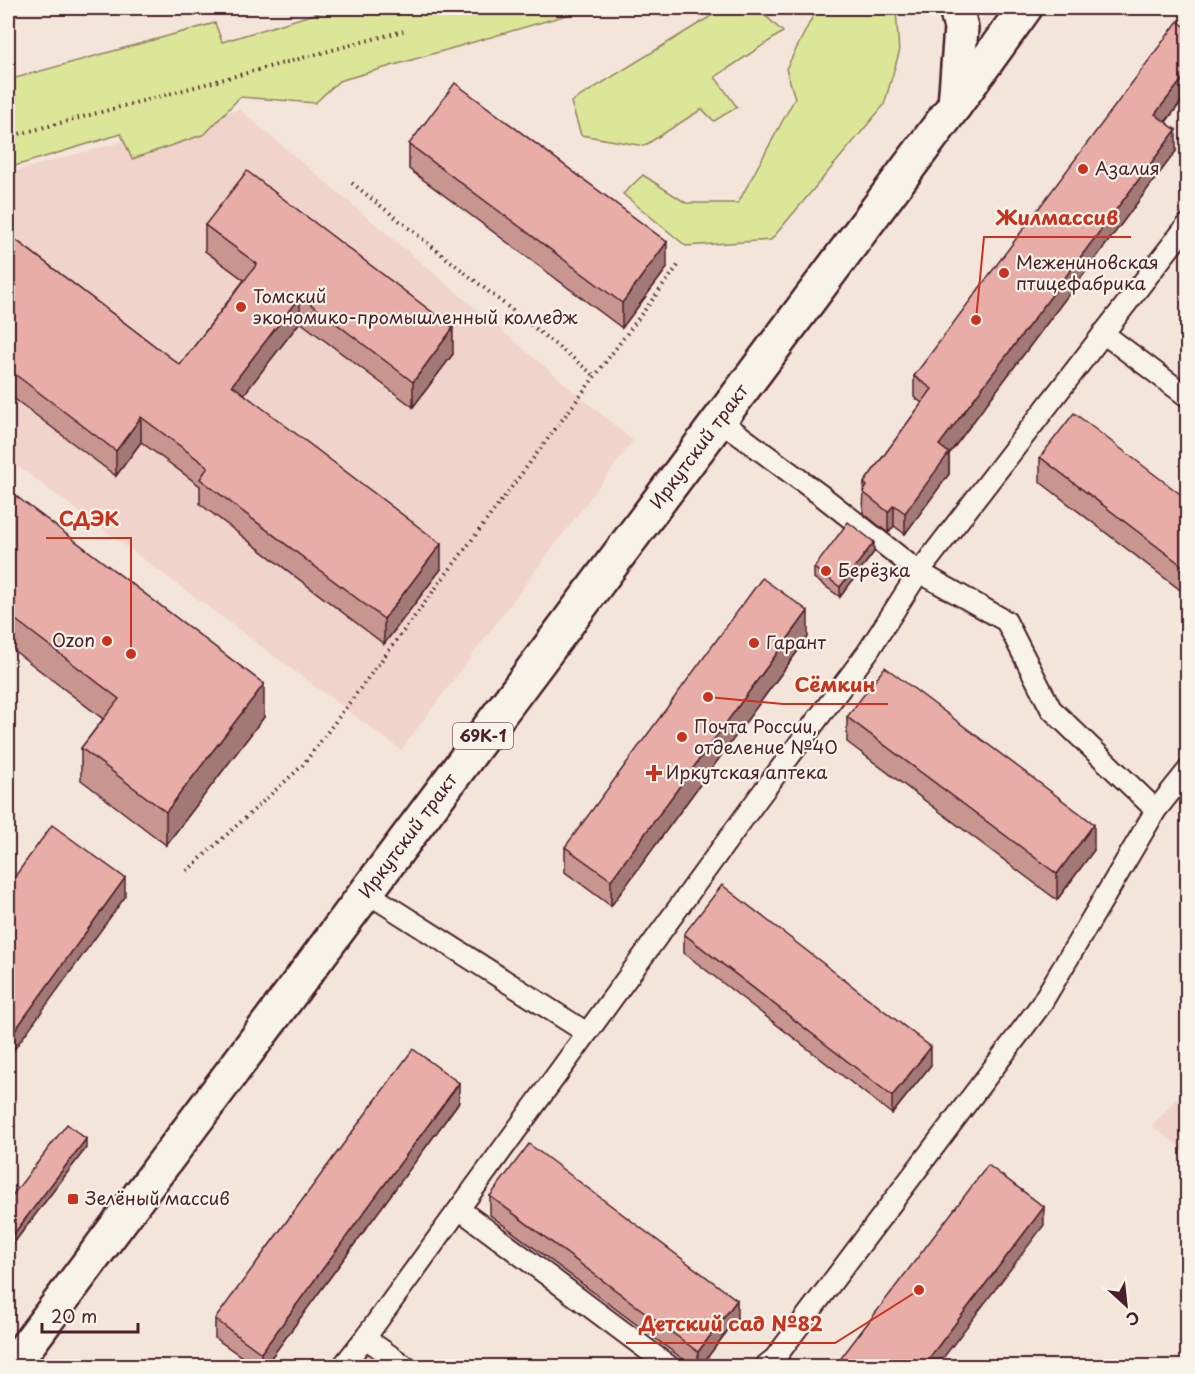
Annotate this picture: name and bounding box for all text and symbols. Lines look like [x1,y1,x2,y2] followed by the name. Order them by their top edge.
[1095,154,1160,181] place label: Азалия
[1076,162,1090,176] marker: Азалия
[984,199,1131,237] callout: Жилмассив
[995,202,1118,232] text: Жилмассив
[1016,248,1159,296] place label: Межениновская птицефабрика
[997,266,1011,280] marker: Межениновская птицефабрика
[253,282,578,330] place label: Томский экономико-промышленный колледж
[234,300,248,314] marker: Томский экономико-промышленный колледж
[643,377,754,514] street label: Иркутский тракт
[46,500,131,538] callout: СДЭК
[59,503,119,533] text: СДЭК
[838,556,911,583] place label: Берёзка
[819,564,833,578] marker: Берёзка
[52,626,95,653] place label: Ozon
[766,628,826,655] place label: Гарант
[100,634,114,648] marker: Ozon
[747,636,761,650] marker: Гарант
[783,666,888,704] callout: Сёмкин
[794,669,876,699] text: Сёмкин
[694,712,838,760] place label: Почта России, отделение №40
[453,723,513,749] road number: 69К-1
[675,730,689,744] marker: Почта России, отделение №40
[666,758,828,785] place label: Иркутская аптека
[352,766,463,903] street label: Иркутский тракт
[647,766,661,780] marker: Иркутская аптека
[85,1184,230,1211] place label: Зелёный массив
[66,1192,80,1206] marker: Зелёный массив
[1096,1275,1156,1335] north arrow
[42,1296,138,1334] scale bar
[51,1302,97,1329] text: 20 m
[626,1305,835,1343] callout: Детский сад №82
[1122,1306,1144,1333] text: С
[638,1308,823,1338] text: Детский сад №82

